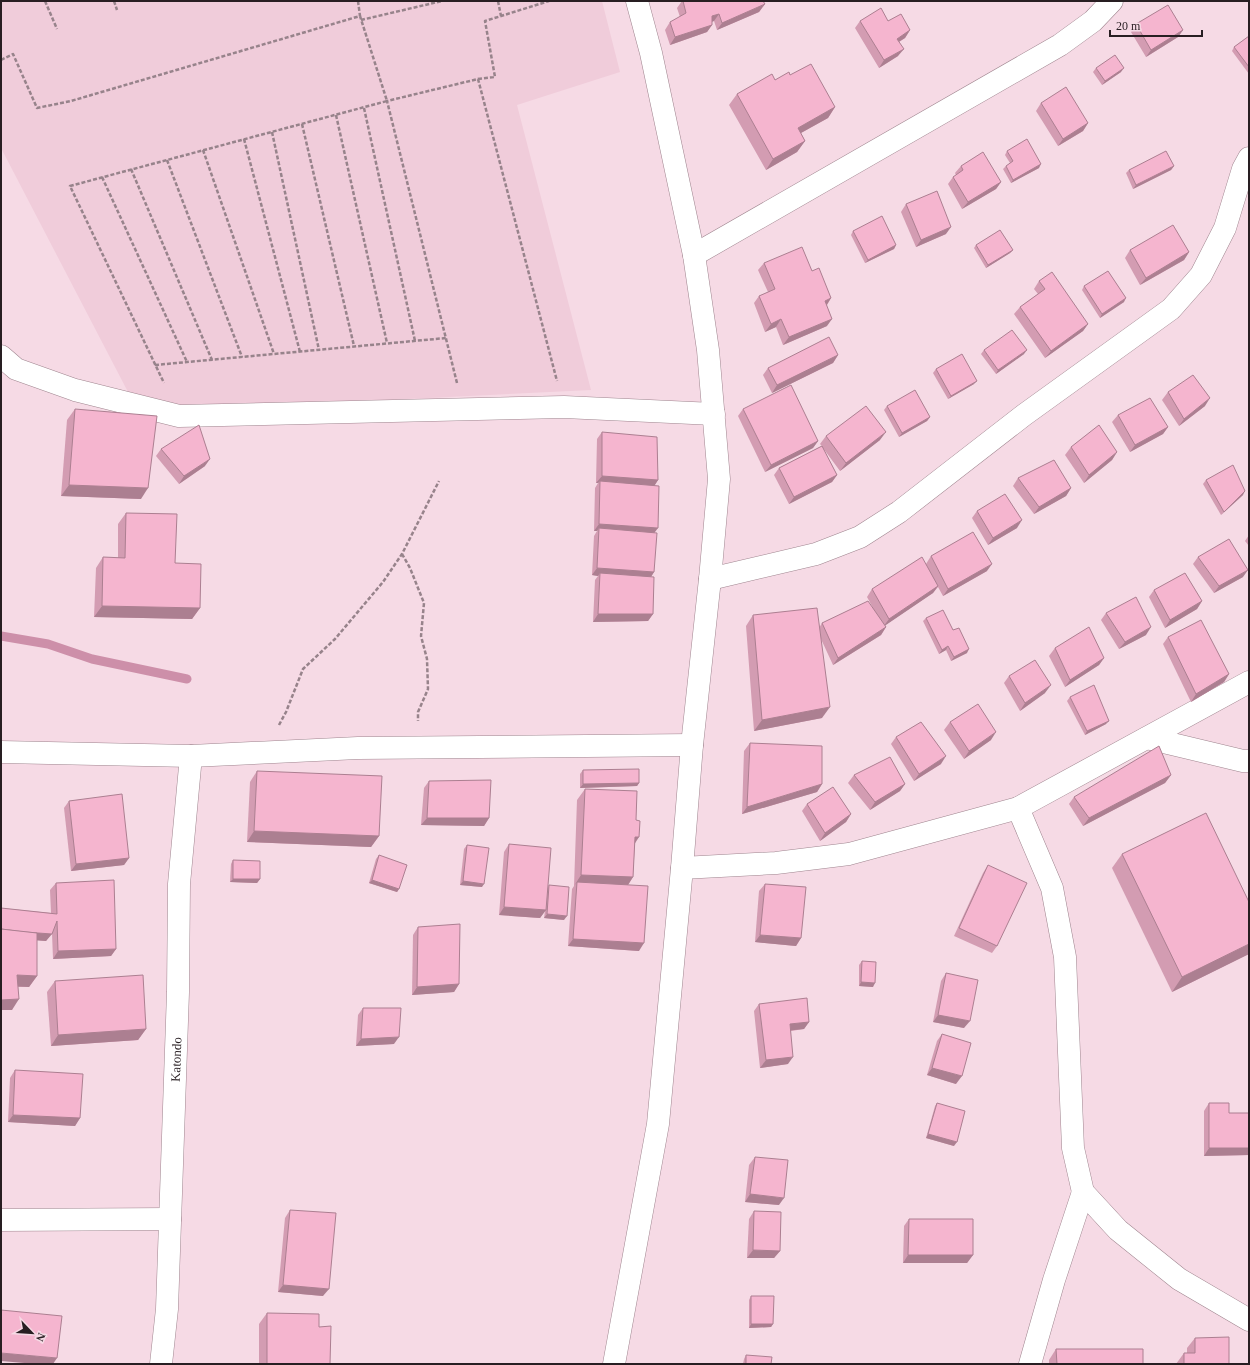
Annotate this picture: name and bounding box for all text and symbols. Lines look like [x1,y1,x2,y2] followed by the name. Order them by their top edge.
[1110,12,1202,38] scale bar
[1116,19,1141,33] text: 20 m
[167,1037,184,1082] street label: Katondo
[12,1313,52,1353] north arrow
[34,1331,48,1343] text: N

